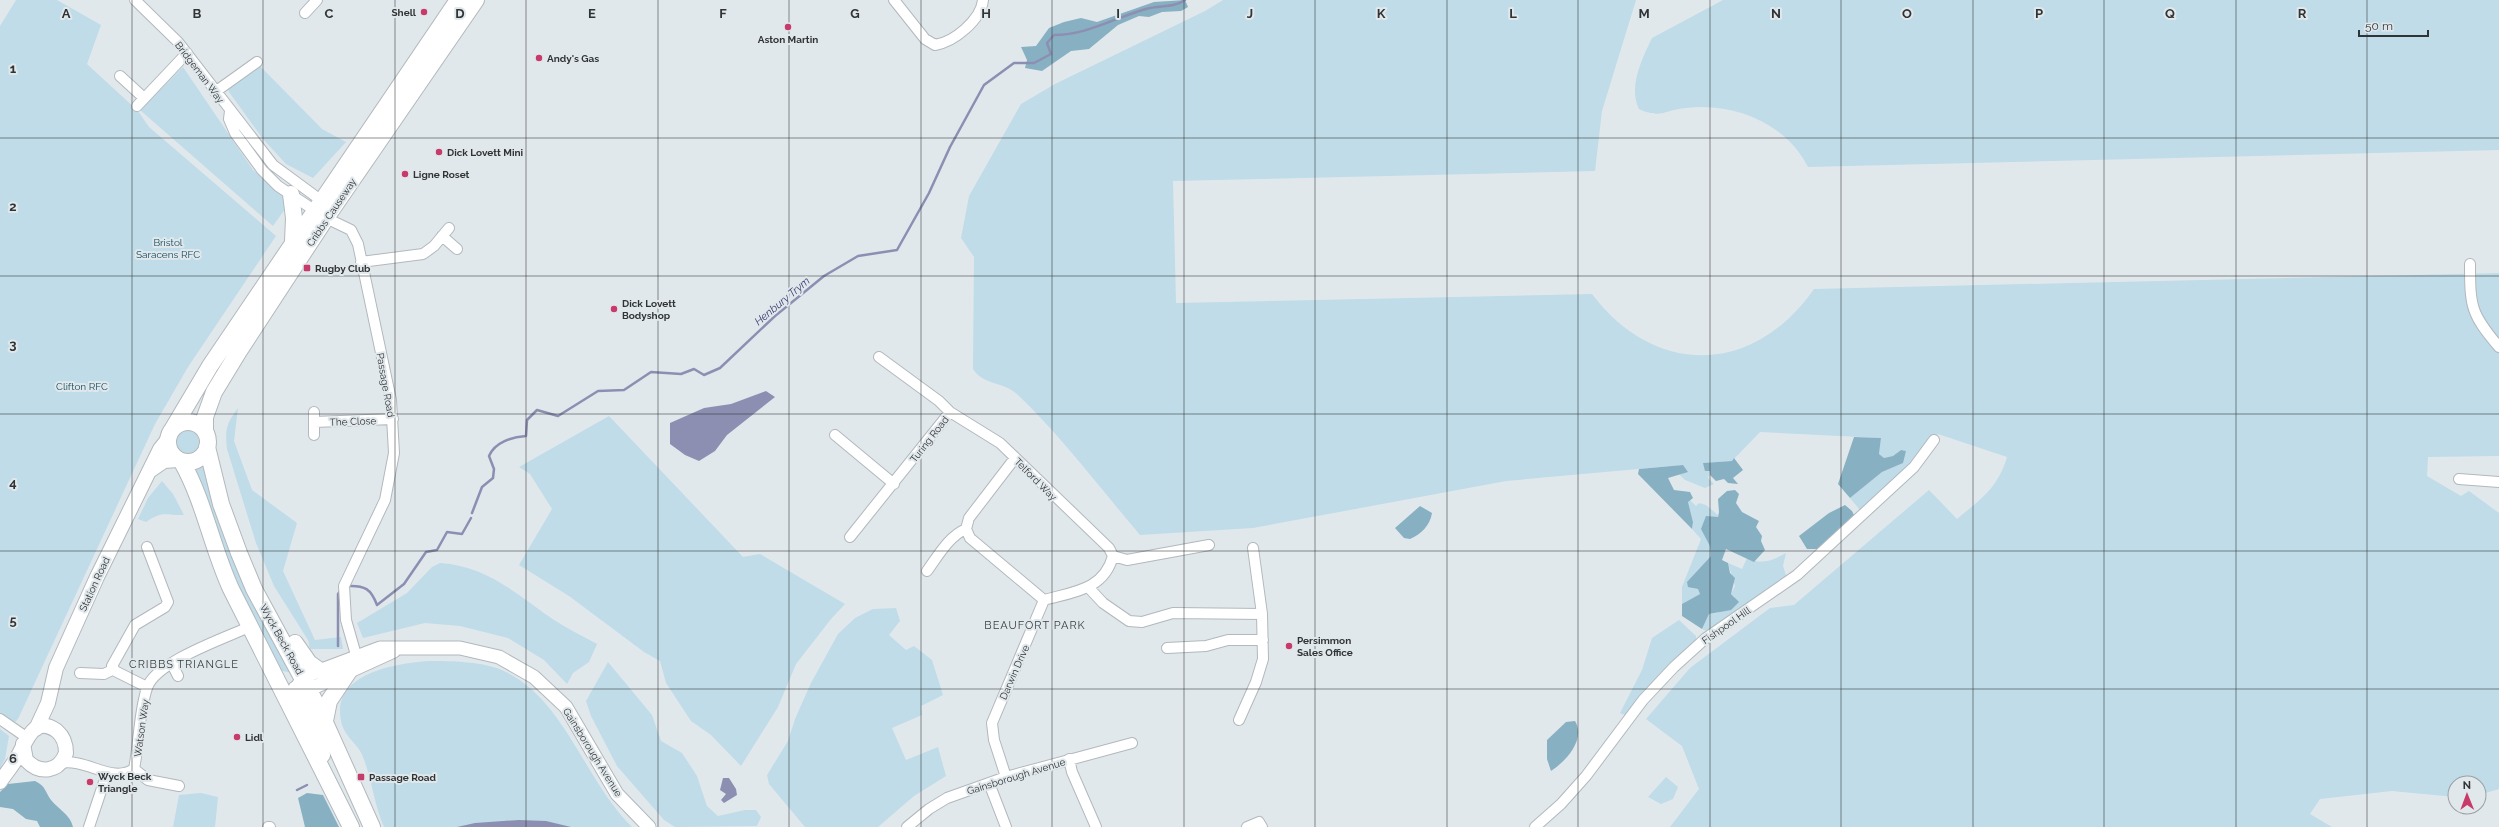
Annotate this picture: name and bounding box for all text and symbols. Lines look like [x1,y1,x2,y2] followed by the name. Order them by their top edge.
[62,6,71,21] text: A
[193,6,202,21] text: B
[325,6,334,21] text: C
[455,6,465,21] text: D
[588,6,596,21] text: E
[719,6,727,21] text: F
[850,6,860,21] text: G
[981,6,991,21] text: H
[1116,6,1120,21] text: I
[1247,6,1253,21] text: J
[1377,6,1386,21] text: K
[1509,6,1517,21] text: L
[1638,6,1650,21] text: M
[1771,6,1781,21] text: N
[1902,6,1912,21] text: O
[2035,6,2043,21] text: P
[2165,6,2175,21] text: Q
[2298,6,2307,21] text: R
[392,7,417,18] place label: Shell
[419,7,429,17] marker: Shell
[2359,12,2428,38] scale bar
[2365,19,2393,33] text: 50 m
[783,22,793,32] marker: Aston Martin
[758,34,818,45] place label: Aston Martin
[173,39,227,106] street label: Bridgeman Way
[534,53,544,63] marker: Andy's Gas
[547,53,599,64] place label: Andy's Gas
[10,61,17,76] text: 1
[434,147,444,157] marker: Dick Lovett Mini
[447,147,523,158] place label: Dick Lovett Mini
[400,169,410,179] marker: Ligne Roset
[413,169,470,180] place label: Ligne Roset
[305,176,359,248] street label: Cribbs Causeway
[9,199,17,214] text: 2
[136,237,200,260] park label: Bristol Saracens RFC
[302,263,312,273] marker: Rugby Club
[315,263,371,274] place label: Rugby Club
[752,274,813,328] water label: Henbury Trym
[622,298,676,321] place label: Dick Lovett Bodyshop
[609,304,619,314] marker: Dick Lovett Bodyshop
[9,337,17,352] text: 3
[374,352,397,418] street label: Passage Road
[56,381,108,392] park label: Clifton RFC
[908,414,951,465] street label: Turing Road
[330,415,377,428] street label: The Close
[1012,456,1059,503] street label: Telford Way
[9,475,17,490] text: 4
[77,555,112,613] street label: Station Road
[258,602,305,676] street label: Wyck Beck Road
[1700,604,1753,646] street label: Fishpool Hill
[9,613,17,628] text: 5
[984,619,1086,632] district label: BEAUFORT PARK
[1297,635,1353,658] place label: Persimmon Sales Office
[1284,641,1294,651] marker: Persimmon Sales Office
[998,643,1031,701] street label: Darwin Drive
[129,658,239,671] district label: CRIBBS TRIANGLE
[132,698,151,758] street label: Watson Way
[561,706,624,799] street label: Gainsborough Avenue
[232,732,242,742] marker: Lidl
[245,732,264,743] place label: Lidl
[9,751,17,766] text: 6
[966,756,1067,797] street label: Gainsborough Avenue
[98,771,152,794] place label: Wyck Beck Triangle
[356,772,366,782] marker: Passage Road
[369,772,437,783] place label: Passage Road
[2447,775,2487,815] north arrow
[85,777,95,787] marker: Wyck Beck Triangle
[2463,779,2471,792] text: N

